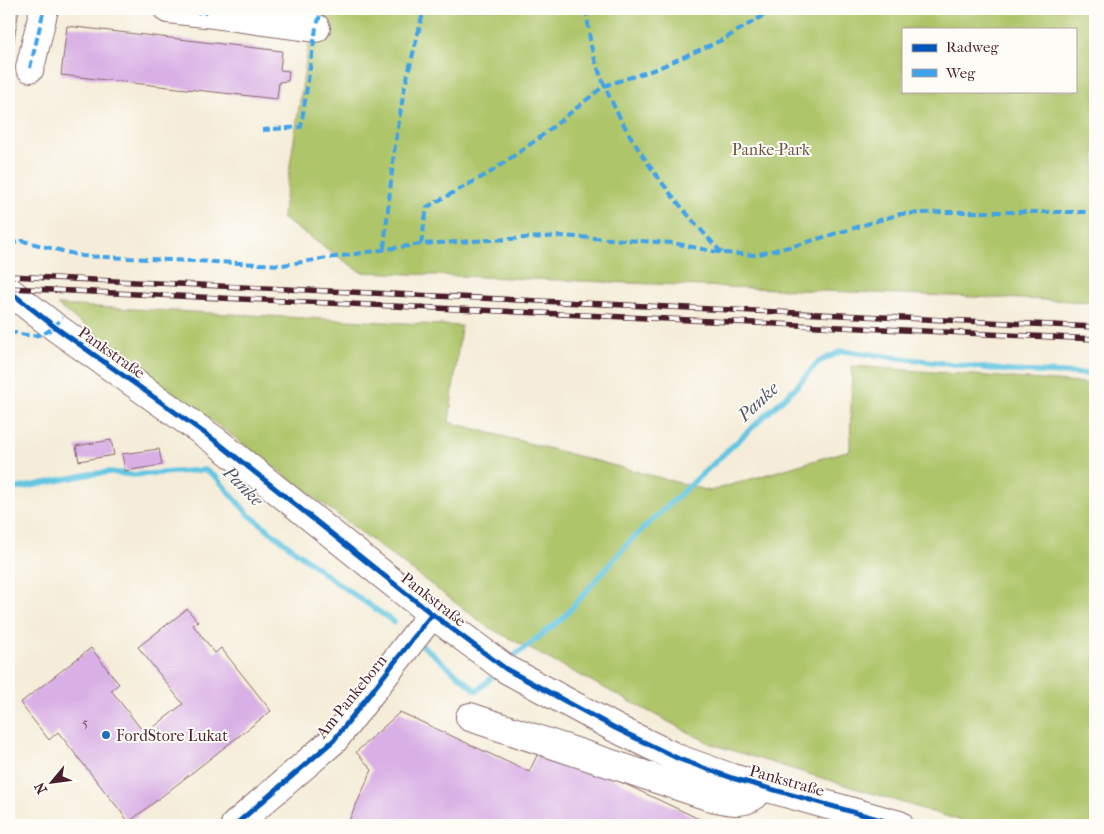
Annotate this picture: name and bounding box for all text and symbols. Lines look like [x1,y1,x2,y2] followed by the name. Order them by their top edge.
[902,28,1076,92] legend
[946,38,999,56] text: Radweg
[945,64,976,82] text: Weg
[732,140,811,159] park label: Panke-Park
[75,323,149,382] street label: Pankstraße
[733,378,783,427] water label: Panke
[218,461,267,511] water label: Panke
[398,568,470,631] street label: Pankstraße
[311,650,391,743] street label: Am Pankeborn
[82,714,88,731] house number: 5
[116,726,228,745] place label: FordStore Lukat
[100,729,112,741] marker: FordStore Lukat
[28,756,78,806] north arrow
[747,761,827,800] street label: Pankstraße
[31,779,51,797] text: N

